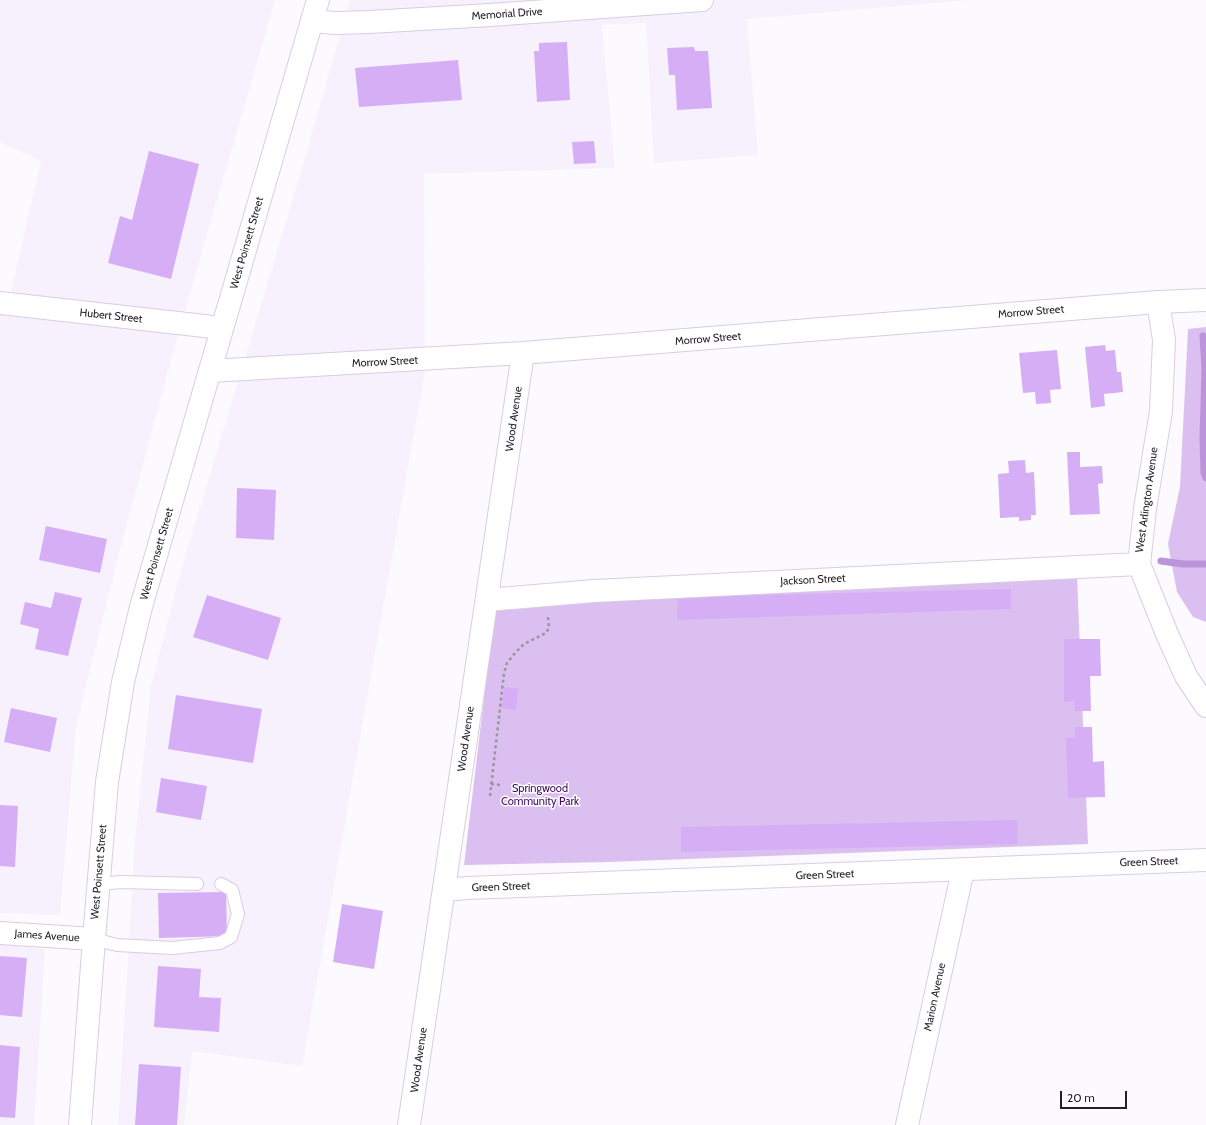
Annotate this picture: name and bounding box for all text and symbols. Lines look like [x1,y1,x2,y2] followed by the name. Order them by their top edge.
[471,5,543,23] street label: Memorial Drive
[228,195,266,291] street label: West Poinsett Street
[997,303,1065,321] street label: Morrow Street
[79,306,143,326] street label: Hubert Street
[674,330,742,348] street label: Morrow Street
[352,354,418,370] street label: Morrow Street
[503,386,525,452] street label: Wood Avenue
[1133,446,1161,554] street label: West Arlington Avenue
[138,506,176,602] street label: West Poinsett Street
[780,572,846,588] street label: Jackson Street
[455,706,477,772] street label: Wood Avenue
[501,782,579,808] park label: Springwood Community Park
[88,824,110,920] street label: West Poinsett Street
[1119,854,1179,870] street label: Green Street
[795,867,855,883] street label: Green Street
[471,879,531,895] street label: Green Street
[14,927,80,945] street label: James Avenue
[921,962,949,1032] street label: Marion Avenue
[408,1027,430,1093] street label: Wood Avenue
[1062,1083,1129,1109] scale bar
[1067,1090,1095,1105] text: 20 m

